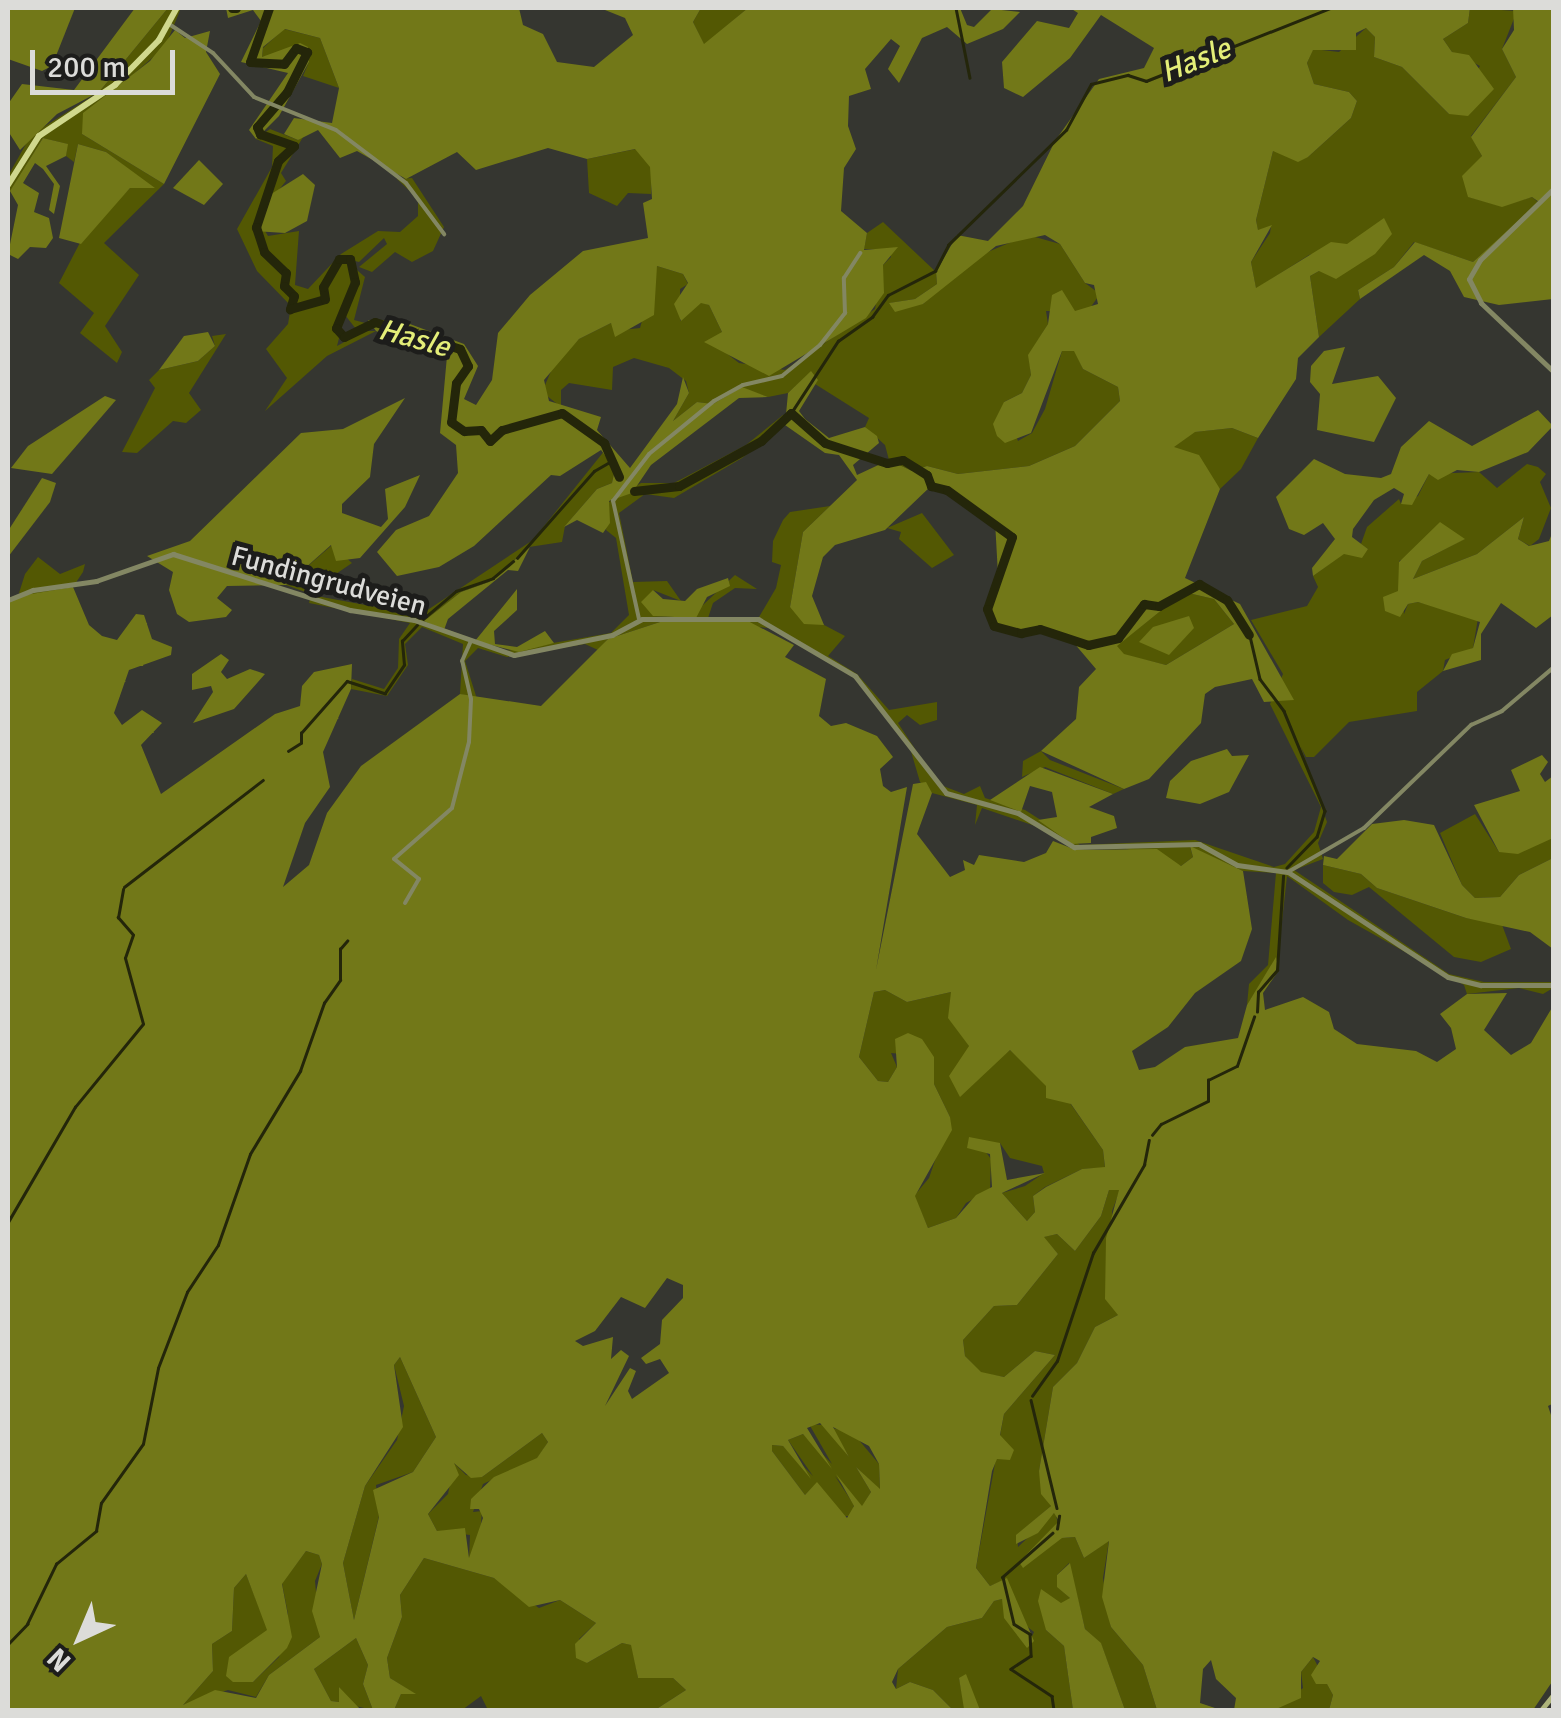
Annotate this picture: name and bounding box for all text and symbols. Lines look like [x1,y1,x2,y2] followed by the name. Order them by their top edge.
[35,30,180,92] scale bar
[1156,31,1236,91] water label: Hasle
[47,49,126,86] text: 200 m
[375,312,453,366] water label: Hasle
[228,539,430,623] street label: Fundingrudveien
[30,1588,130,1688] north arrow
[40,1641,78,1679] text: N

